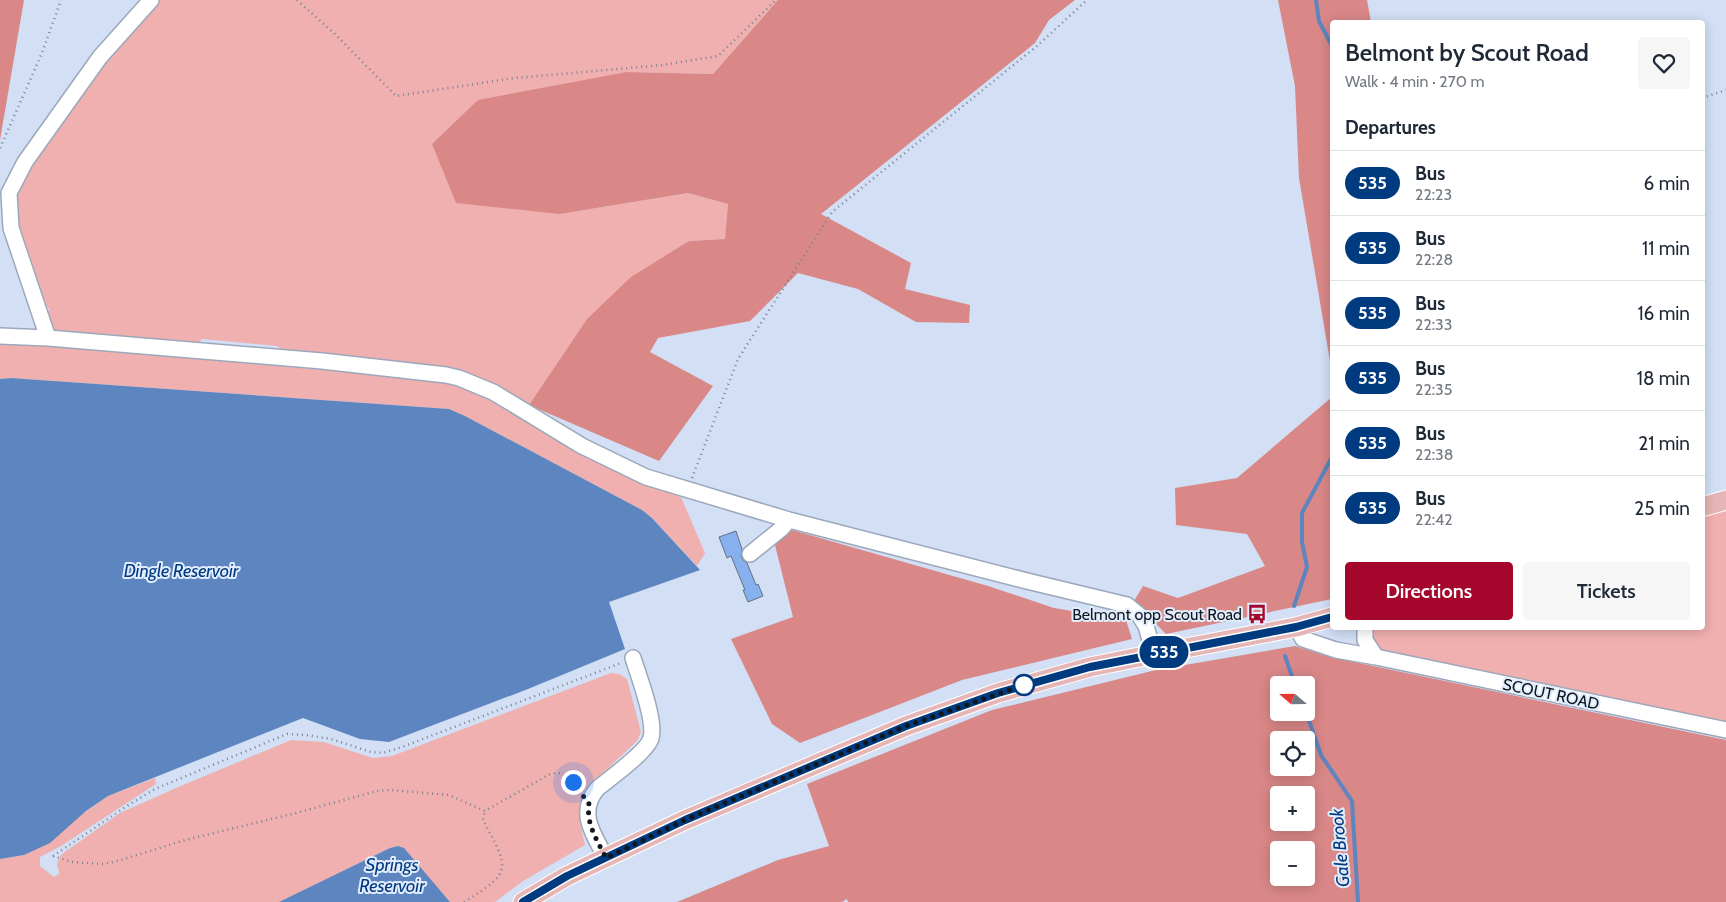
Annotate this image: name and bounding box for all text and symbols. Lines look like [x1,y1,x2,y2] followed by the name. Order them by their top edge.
[1638,37,1690,89] button: heart
[1345,38,1589,67] text: Belmont by Scout Road
[1345,72,1484,91] text: Walk · 4 min · 270 m
[1345,116,1436,139] text: Departures
[1415,162,1445,185] text: Bus
[1358,172,1387,194] text: 535
[1644,172,1690,195] text: 6 min
[1415,185,1452,204] text: 22:23
[1415,227,1445,250] text: Bus
[1358,237,1387,259] text: 535
[1642,237,1690,260] text: 11 min
[1415,250,1453,269] text: 22:28
[1415,292,1445,315] text: Bus
[1358,302,1387,324] text: 535
[1637,302,1690,325] text: 16 min
[1415,315,1452,334] text: 22:33
[1415,357,1445,380] text: Bus
[1358,367,1387,389] text: 535
[1637,367,1690,390] text: 18 min
[1415,380,1452,399] text: 22:35
[1415,422,1445,445] text: Bus
[1358,432,1387,454] text: 535
[1638,432,1690,455] text: 21 min
[1415,445,1453,464] text: 22:38
[1415,487,1445,510] text: Bus
[1358,497,1387,519] text: 535
[1634,497,1690,520] text: 25 min
[1415,510,1453,529] text: 22:42
[124,560,240,582] water label: Dingle Reservoir
[1345,562,1513,620] button: Directions
[1523,562,1690,620] button: Tickets
[1246,603,1268,625] bus stop icon: Belmont opp Scout Road
[1072,605,1242,624] place label: Belmont opp Scout Road
[1135,636,1193,668] line badge: 535
[1149,641,1179,663] text: 535
[1013,674,1035,696] unlabelled marker
[1501,674,1601,714] street label: SCOUT ROAD
[1270,676,1315,721] north arrow
[1270,676,1315,886] map controls
[1270,731,1315,776] button: locate
[561,770,586,795] your location
[1270,786,1315,831] button: +
[1326,807,1354,888] water label: Gale Brook
[1270,841,1315,886] button: −
[359,854,426,897] water label: Springs Reservoir

